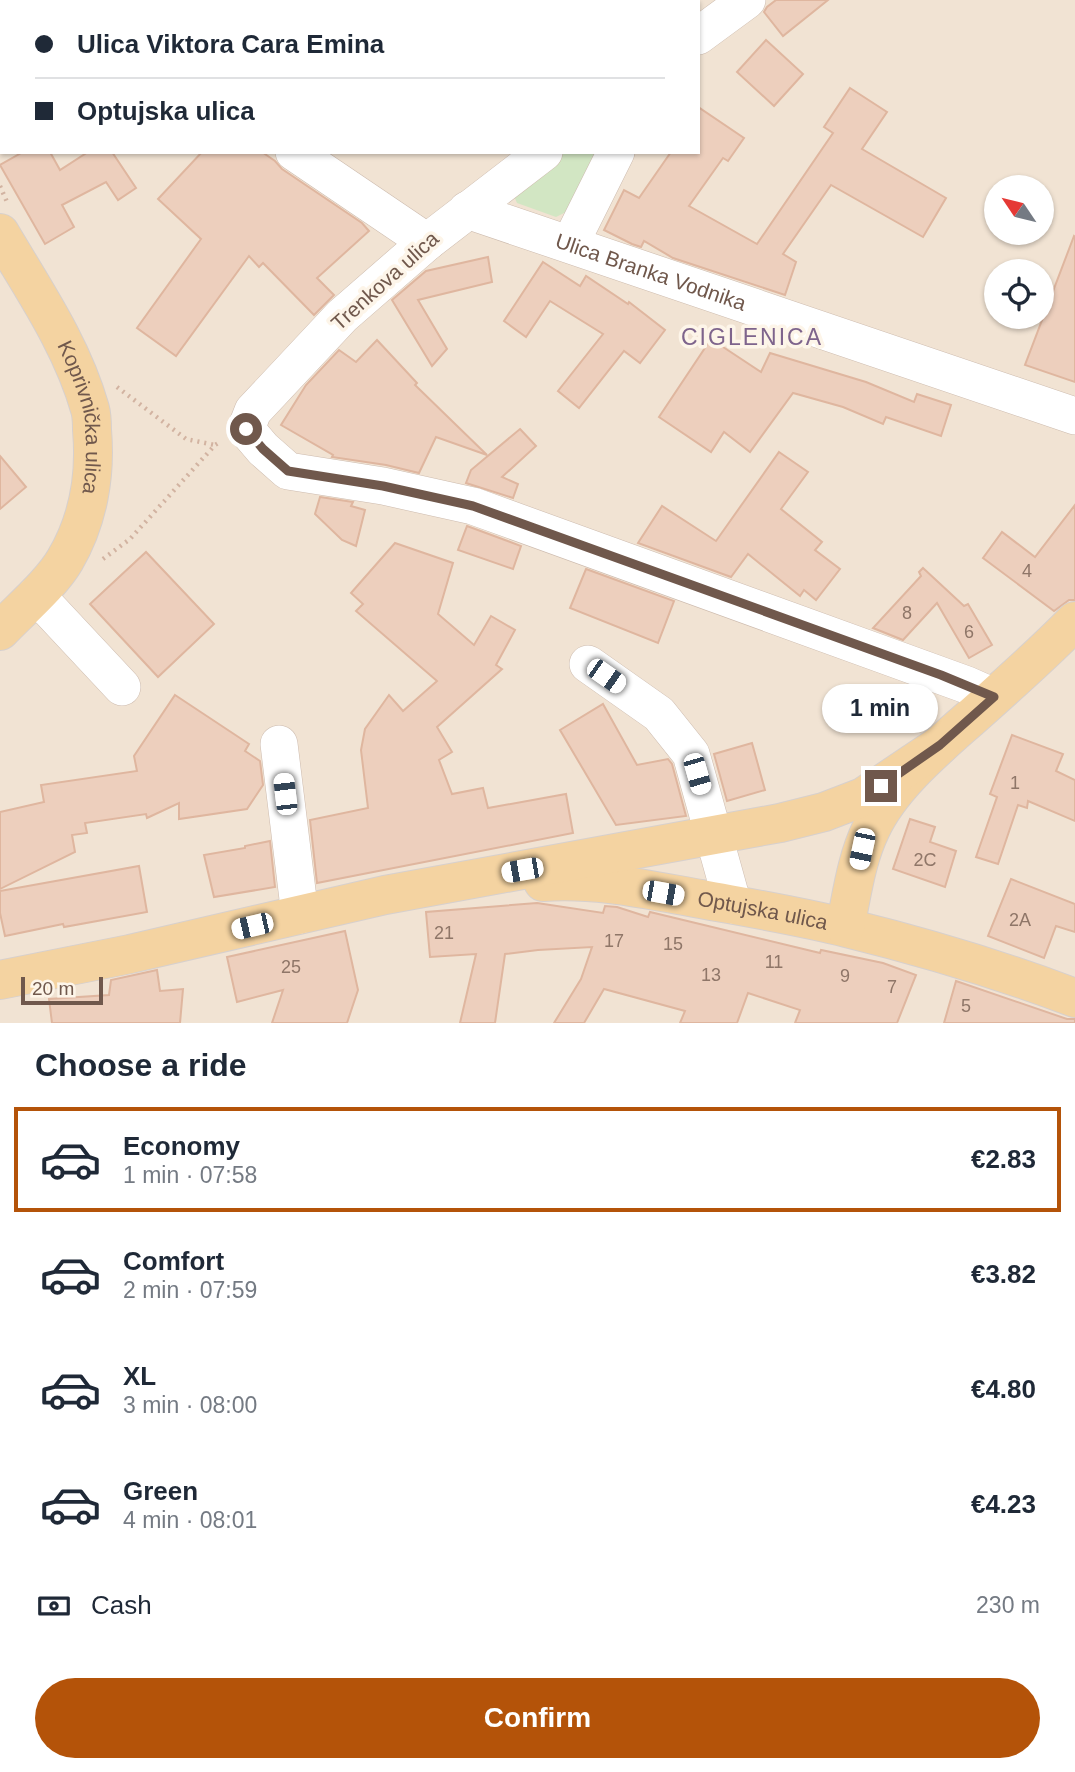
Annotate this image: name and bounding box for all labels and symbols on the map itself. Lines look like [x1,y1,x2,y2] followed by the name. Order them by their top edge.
[984,175,1054,245] north arrow
[327,226,443,335] street label: Trenkova ulica
[553,229,749,315] street label: Ulica Branka Vodnika
[681,324,823,350] district label: CIGLENICA
[54,337,105,496] street label: Koprivnička ulica
[230,413,262,445] route start
[1022,561,1032,581] house number: 4
[902,603,912,623] house number: 8
[964,622,974,642] house number: 6
[583,655,630,697] car
[823,684,939,734] callout: 1 min
[682,751,713,797] car
[865,770,897,802] route end
[273,772,298,816] car
[1010,773,1020,793] house number: 1
[848,826,877,872] car
[913,850,937,870] house number: 2C
[500,856,545,884] car
[641,879,686,907] car
[696,887,830,934] street label: Optujska ulica
[1009,910,1031,930] house number: 2A
[230,911,275,941] car
[434,923,454,943] house number: 21
[604,931,624,951] house number: 17
[663,934,683,954] house number: 15
[765,952,783,972] house number: 11
[281,957,301,977] house number: 25
[701,965,721,985] house number: 13
[840,966,850,986] house number: 9
[21,974,103,1006] scale bar
[887,977,897,997] house number: 7
[961,996,971,1016] house number: 5

